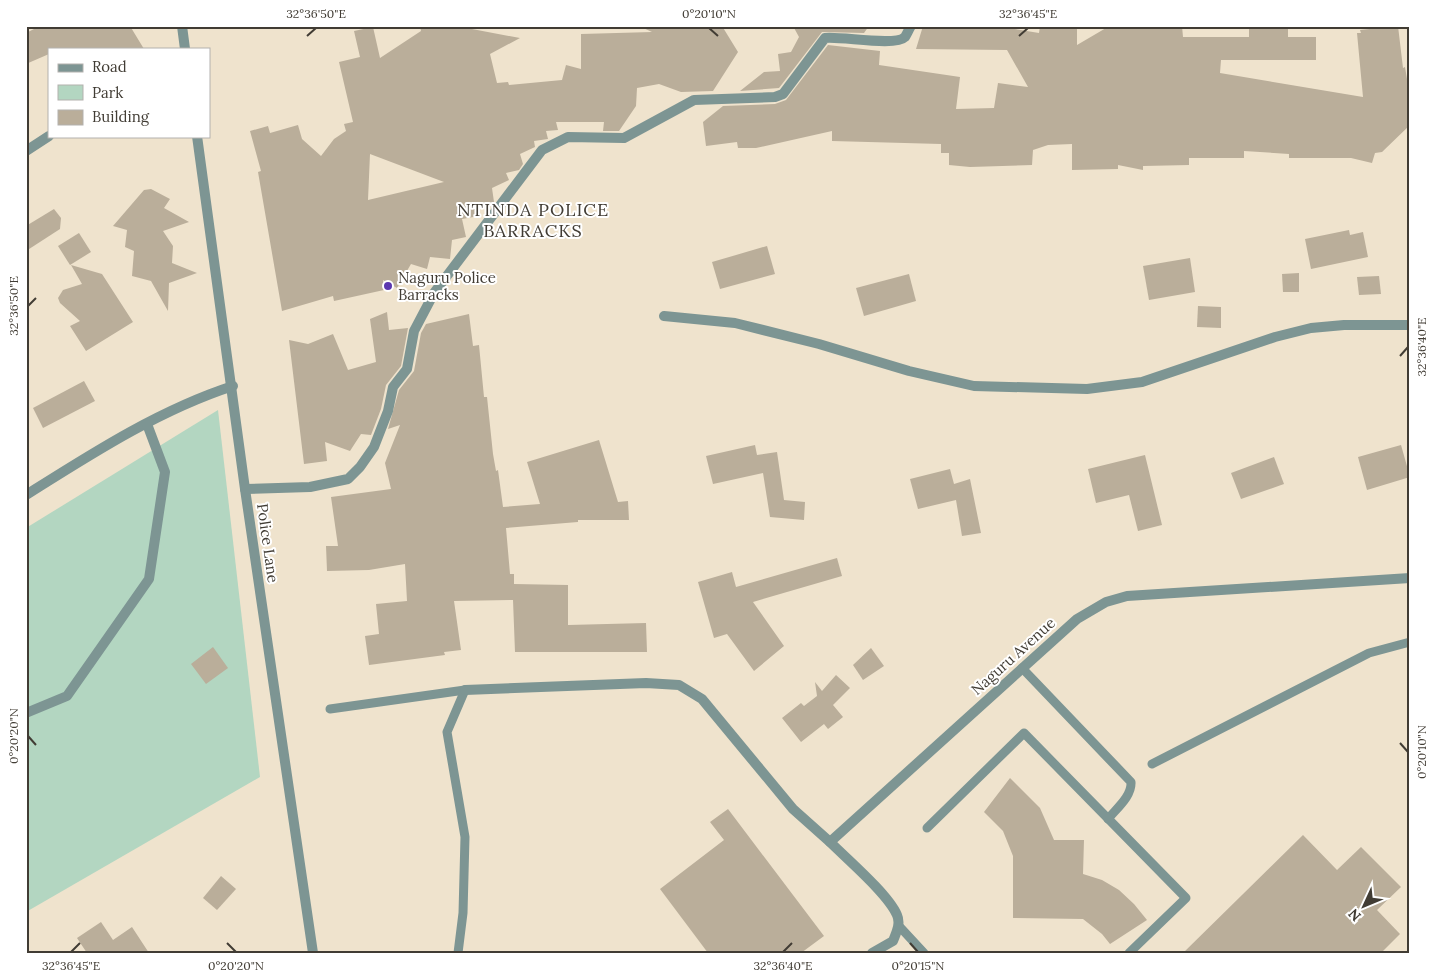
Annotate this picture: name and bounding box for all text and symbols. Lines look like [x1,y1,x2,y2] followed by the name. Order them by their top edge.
[286,6,346,21] text: 32°36'50"E
[682,6,736,21] text: 0°20'10"N
[999,6,1057,21] text: 32°36'45"E
[48,48,210,138] legend
[92,57,127,76] text: Road
[92,83,123,102] text: Park
[92,107,150,126] text: Building
[457,198,609,242] district label: NTINDA POLICE BARRACKS
[398,268,496,304] place label: Naguru Police Barracks
[6,276,21,336] text: 32°36'50"E
[382,280,394,292] marker: Naguru Police Barracks
[1414,317,1429,377] text: 32°36'40"E
[253,502,283,584] street label: Police Lane
[967,613,1059,699] street label: Naguru Avenue
[6,708,21,764] text: 0°20'20"N
[1414,725,1429,779] text: 0°20'10"N
[1338,882,1388,932] north arrow
[1344,905,1365,925] text: N
[42,958,100,973] text: 32°36'45"E
[208,958,264,973] text: 0°20'20"N
[753,958,813,973] text: 32°36'40"E
[892,958,944,973] text: 0°20'15"N

